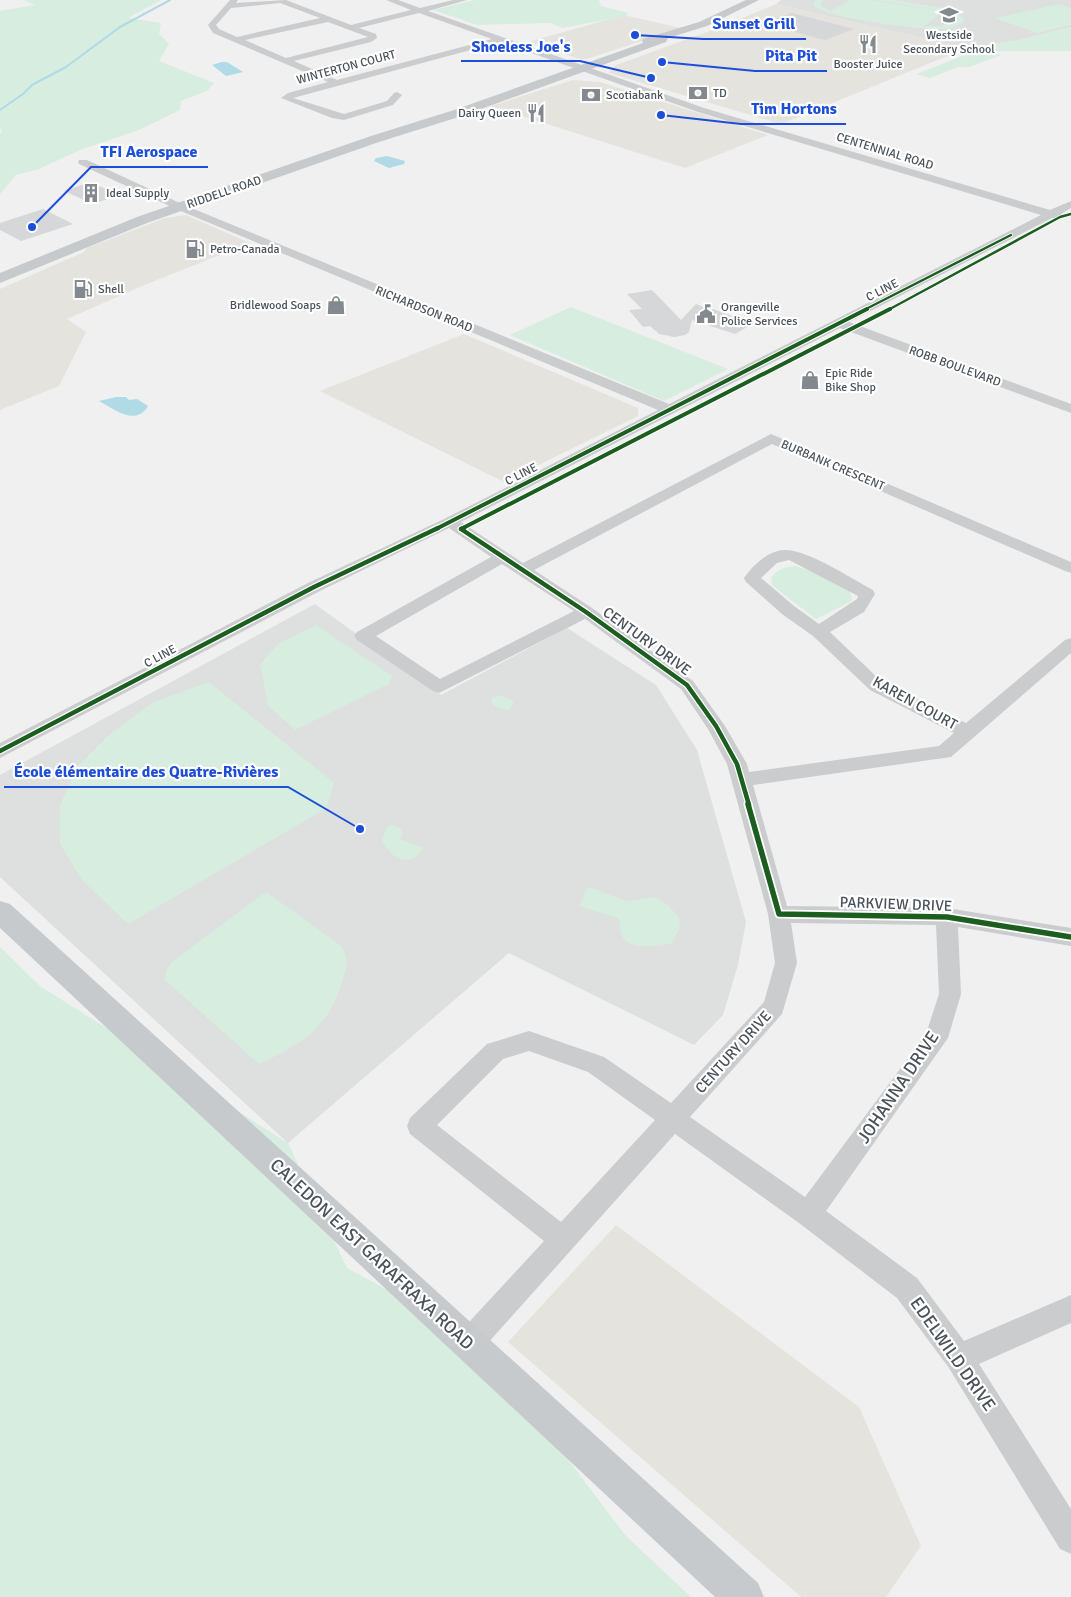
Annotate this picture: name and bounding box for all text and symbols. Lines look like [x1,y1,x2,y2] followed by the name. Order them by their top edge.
[938,4,960,26] school or university icon: Westside Secondary School
[703,8,806,39] callout: Sunset Grill
[713,14,795,34] text: Sunset Grill
[903,28,995,57] place label: Westside Secondary School
[461,30,580,61] callout: Shoeless Joe's
[857,33,879,55] restaurant icon: Booster Juice
[472,37,571,57] text: Shoeless Joe's
[755,40,827,71] callout: Pita Pit
[765,46,817,66] text: Pita Pit
[295,47,397,88] street label: WINTERTON COURT
[834,57,902,72] place label: Booster Juice
[687,82,709,104] bank icon: TD
[580,84,602,106] bank icon: Scotiabank
[713,86,727,101] place label: TD
[606,88,663,103] place label: Scotiabank
[741,93,846,124] callout: Tim Hortons
[751,99,837,119] text: Tim Hortons
[525,102,547,124] restaurant icon: Dairy Queen
[458,106,521,121] place label: Dairy Queen
[835,130,935,173] street label: CENTENNIAL ROAD
[91,136,208,167] callout: TFI Aerospace
[101,142,198,162] text: TFI Aerospace
[185,173,264,212] street label: RIDDELL ROAD
[80,182,102,204] building icon: Ideal Supply
[106,186,169,201] place label: Ideal Supply
[184,238,206,260] fuel station icon: Petro-Canada
[210,242,280,257] place label: Petro-Canada
[863,276,901,305] street label: C LINE
[72,278,94,300] fuel station icon: Shell
[98,282,125,297] place label: Shell
[373,283,475,336] street label: RICHARDSON ROAD
[325,294,347,316] shop icon: Bridlewood Soaps
[230,298,321,313] place label: Bridlewood Soaps
[721,300,798,329] place label: Orangeville Police Services
[695,303,717,325] public building icon: Orangeville Police Services
[907,343,1003,390] street label: ROBB BOULEVARD
[825,366,876,395] place label: Epic Ride Bike Shop
[799,369,821,391] shop icon: Epic Ride Bike Shop
[779,437,887,494] street label: BURBANK CRESCENT
[502,460,540,489] street label: C LINE
[599,603,695,679] street label: CENTURY DRIVE
[141,642,179,671] street label: C LINE
[869,672,961,734] street label: KAREN COURT
[4,756,288,787] callout: École élémentaire des Quatre-Rivières
[14,762,278,782] text: École élémentaire des Quatre-Rivières
[839,893,953,915] street label: PARKVIEW DRIVE
[691,1007,775,1097] street label: CENTURY DRIVE
[852,1027,944,1147] street label: JOHANNA DRIVE
[266,1154,478,1354] street label: CALEDON EAST GARAFRAXA ROAD
[906,1293,1000,1415] street label: EDELWILD DRIVE

